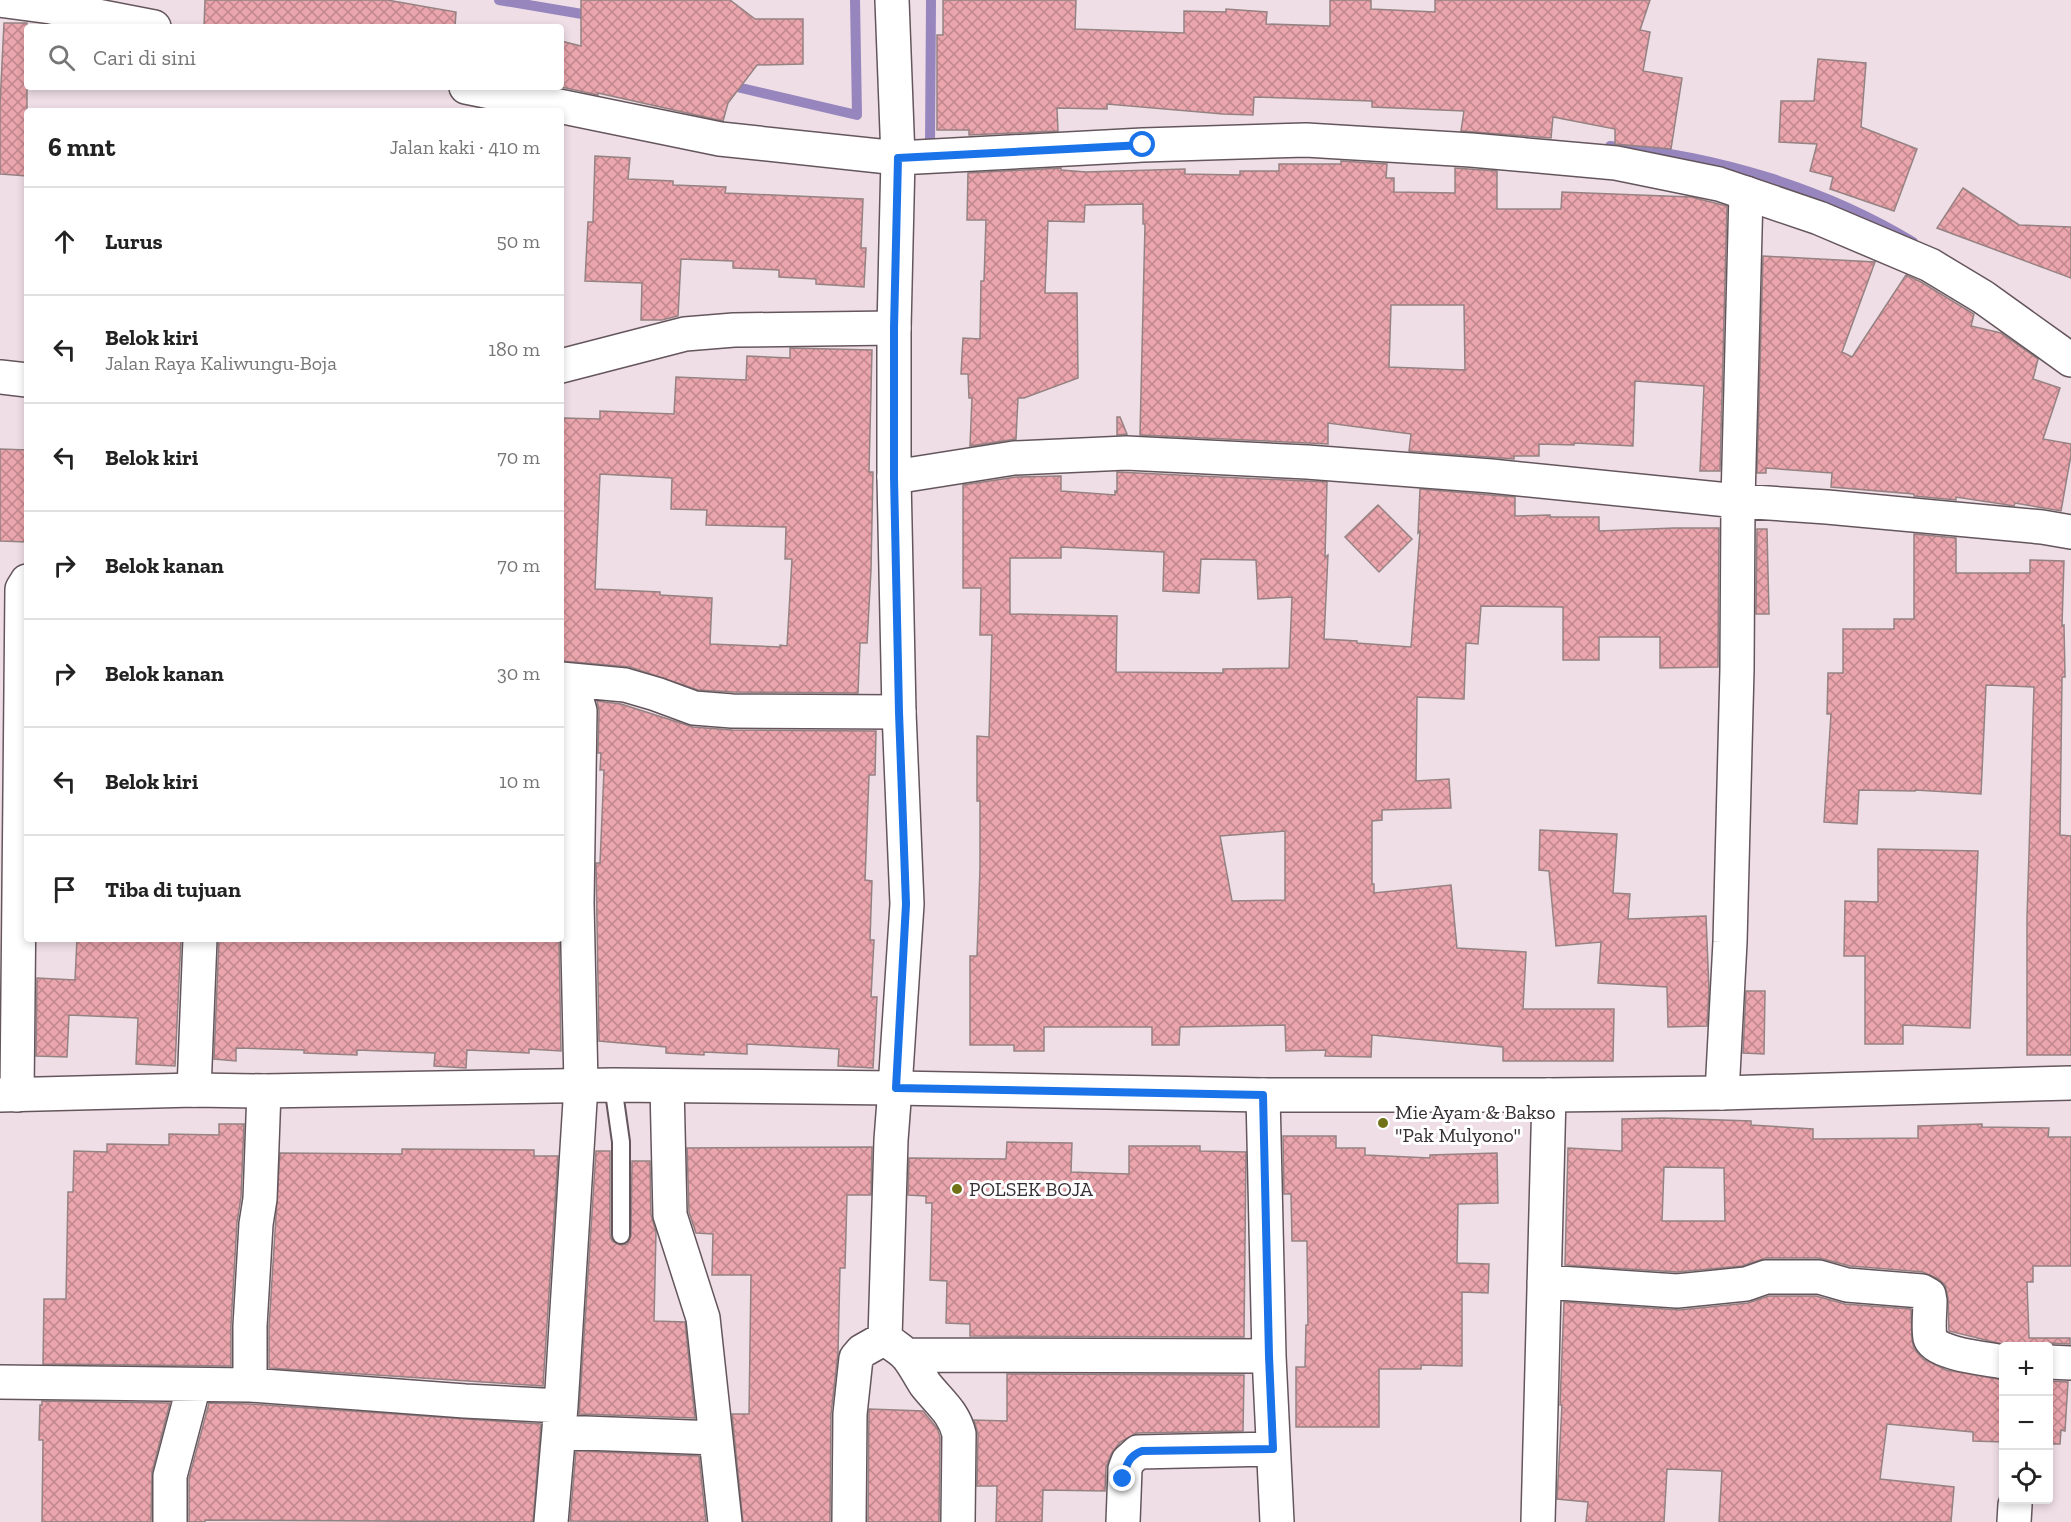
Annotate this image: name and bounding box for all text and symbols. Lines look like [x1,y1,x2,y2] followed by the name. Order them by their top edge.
[24,24,564,90] search box
[45,41,78,74] icon: search
[93,44,196,71] text: Cari di sini
[48,131,115,163] text: 6 mnt
[1129,131,1155,157] route start
[389,135,540,159] text: Jalan kaki · 410 m
[48,225,81,258] icon: ahead
[105,228,163,255] text: Lurus
[496,229,540,253] text: 50 m
[105,324,198,351] text: Belok kiri
[48,333,81,366] icon: left
[488,337,540,361] text: 180 m
[105,351,337,375] text: Jalan Raya Kaliwungu-Boja
[48,441,81,474] icon: left
[105,444,198,471] text: Belok kiri
[497,445,540,469] text: 70 m
[48,549,81,582] icon: right
[105,552,224,579] text: Belok kanan
[497,553,540,577] text: 70 m
[48,657,81,690] icon: right
[105,660,224,687] text: Belok kanan
[497,661,540,685] text: 30 m
[48,765,81,798] icon: left
[105,768,198,795] text: Belok kiri
[499,769,540,793] text: 10 m
[48,873,81,906] icon: arrive
[105,876,241,903] text: Tiba di tujuan
[1395,1100,1556,1147] place label: Mie Ayam & Bakso "Pak Mulyono"
[1376,1116,1390,1130] marker: Mie Ayam & Bakso "Pak Mulyono"
[969,1177,1094,1201] place label: POLSEK BOJA
[950,1182,964,1196] marker: POLSEK BOJA
[1999,1342,2053,1504] map controls
[1999,1342,2053,1396] button: +
[1999,1396,2053,1450] button: −
[1999,1450,2053,1504] button: locate
[1109,1465,1135,1491] route end

